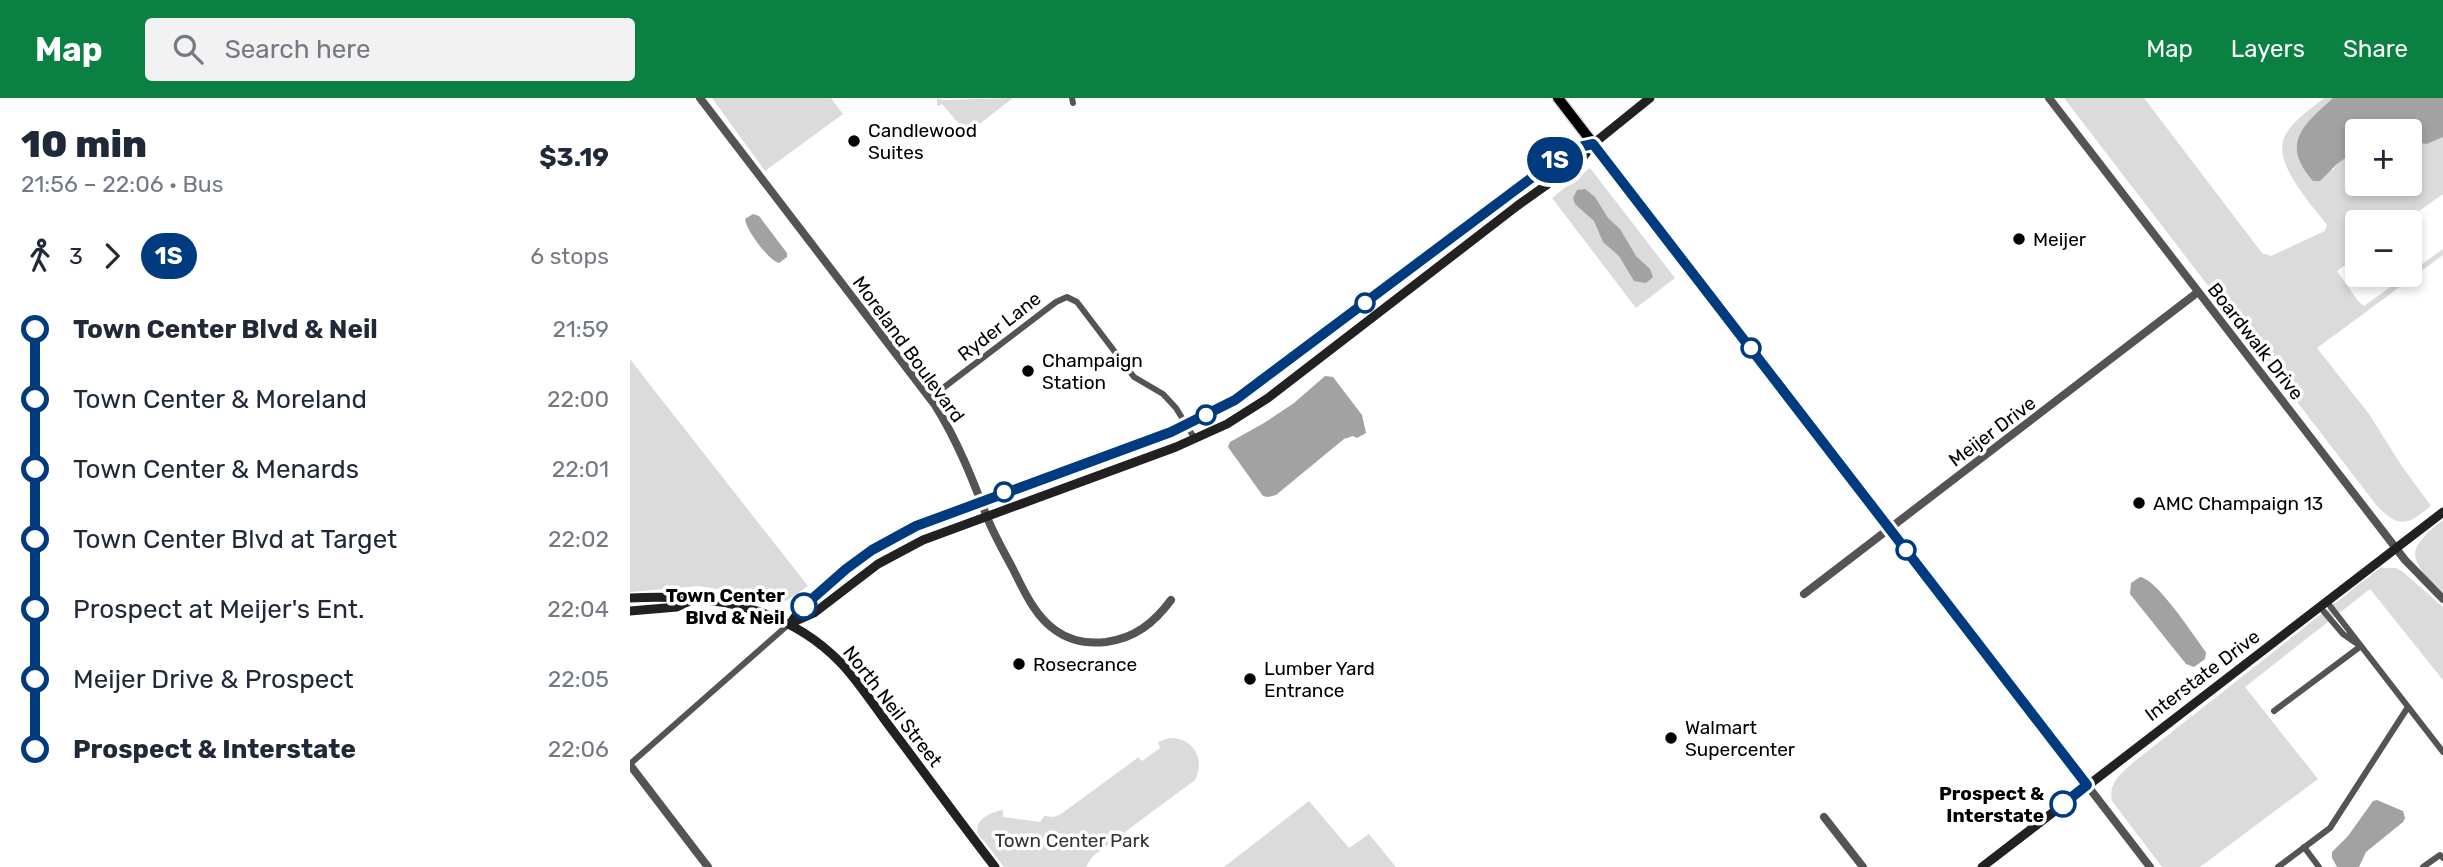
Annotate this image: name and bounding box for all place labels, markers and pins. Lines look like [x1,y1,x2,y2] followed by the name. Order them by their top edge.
[868,119,977,164] place label: Candlewood Suites
[846,133,862,149] marker: Candlewood Suites
[2033,228,2087,251] place label: Meijer
[2011,231,2027,247] marker: Meijer
[1355,293,1375,313] unlabelled marker
[1741,338,1761,358] unlabelled marker
[1042,349,1143,394] place label: Champaign Station
[1020,363,1036,379] marker: Champaign Station
[1196,405,1216,425] unlabelled marker
[994,482,1014,502] unlabelled marker
[2153,492,2323,515] place label: AMC Champaign 13
[2131,495,2147,511] marker: AMC Champaign 13
[1896,540,1916,560] unlabelled marker
[666,584,785,629] place label: Town Center Blvd & Neil
[791,593,817,619] marker: Town Center Blvd & Neil
[1033,653,1137,676] place label: Rosecrance
[1011,656,1027,672] marker: Rosecrance
[1264,657,1375,702] place label: Lumber Yard Entrance
[1242,671,1258,687] marker: Lumber Yard Entrance
[1685,716,1796,761] place label: Walmart Supercenter
[1663,730,1679,746] marker: Walmart Supercenter
[1939,782,2044,827] place label: Prospect & Interstate
[2050,791,2076,817] marker: Prospect & Interstate

